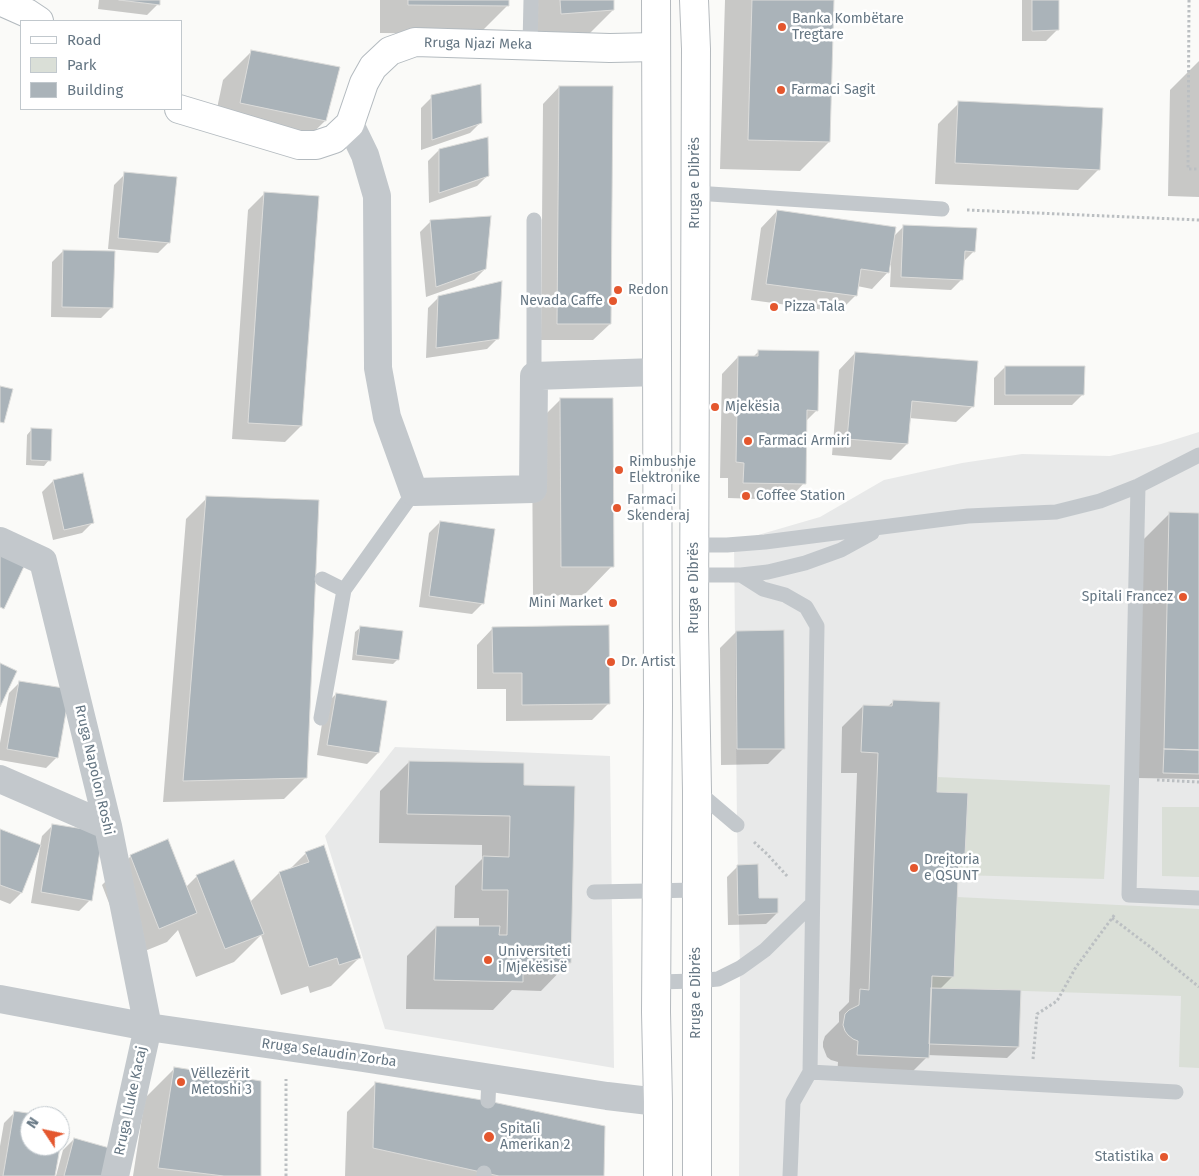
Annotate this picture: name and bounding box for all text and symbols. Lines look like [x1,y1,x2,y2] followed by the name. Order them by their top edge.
[792,11,904,44] place label: Banka Kombëtare Tregtare
[20,20,182,110] legend
[776,21,788,33] marker: Banka Kombëtare Tregtare
[67,31,102,49] text: Road
[424,35,532,53] street label: Rruga Njazi Meka
[67,56,97,74] text: Park
[67,81,123,99] text: Building
[791,82,875,98] place label: Farmaci Sagit
[775,84,787,96] marker: Farmaci Sagit
[687,137,703,229] street label: Rruga e Dibrës
[628,282,669,298] place label: Redon
[612,284,624,296] marker: Redon
[520,293,603,309] place label: Nevada Caffe
[607,295,619,307] marker: Nevada Caffe
[784,299,845,315] place label: Pizza Tala
[768,301,780,313] marker: Pizza Tala
[725,399,780,415] place label: Mjekësia
[709,401,721,413] marker: Mjekësia
[758,433,850,449] place label: Farmaci Armiri
[742,435,754,447] marker: Farmaci Armiri
[629,454,700,487] place label: Rimbushje Elektronike
[613,464,625,476] marker: Rimbushje Elektronike
[756,488,846,504] place label: Coffee Station
[740,490,752,502] marker: Coffee Station
[627,492,690,524] place label: Farmaci Skenderaj
[611,502,623,514] marker: Farmaci Skenderaj
[686,542,702,634] street label: Rruga e Dibrës
[1082,589,1173,605] place label: Spitali Francez
[1177,591,1189,603] marker: Spitali Francez
[529,595,603,611] place label: Mini Market
[607,597,619,609] marker: Mini Market
[621,654,675,670] place label: Dr. Artist
[605,656,617,668] marker: Dr. Artist
[71,703,117,837] street label: Rruga Napolon Roshi
[924,852,980,884] place label: Drejtoria e QSUNT
[908,862,920,874] marker: Drejtoria e QSUNT
[498,944,571,976] place label: Universiteti i Mjekësisë
[688,947,704,1039] street label: Rruga e Dibrës
[482,954,494,966] marker: Universiteti i Mjekësisë
[260,1035,398,1071] street label: Rruga Selaudin Zorba
[111,1045,151,1157] street label: Rruga Lluke Kacaj
[191,1066,252,1098] place label: Vëllezërit Metoshi 3
[175,1076,187,1088] marker: Vëllezërit Metoshi 3
[20,1106,70,1156] north arrow
[23,1114,43,1132] text: N
[500,1121,570,1154] place label: Spitali Amerikan 2
[482,1130,496,1144] marker: Spitali Amerikan 2
[1095,1149,1154,1165] place label: Statistika
[1158,1151,1170,1163] marker: Statistika

